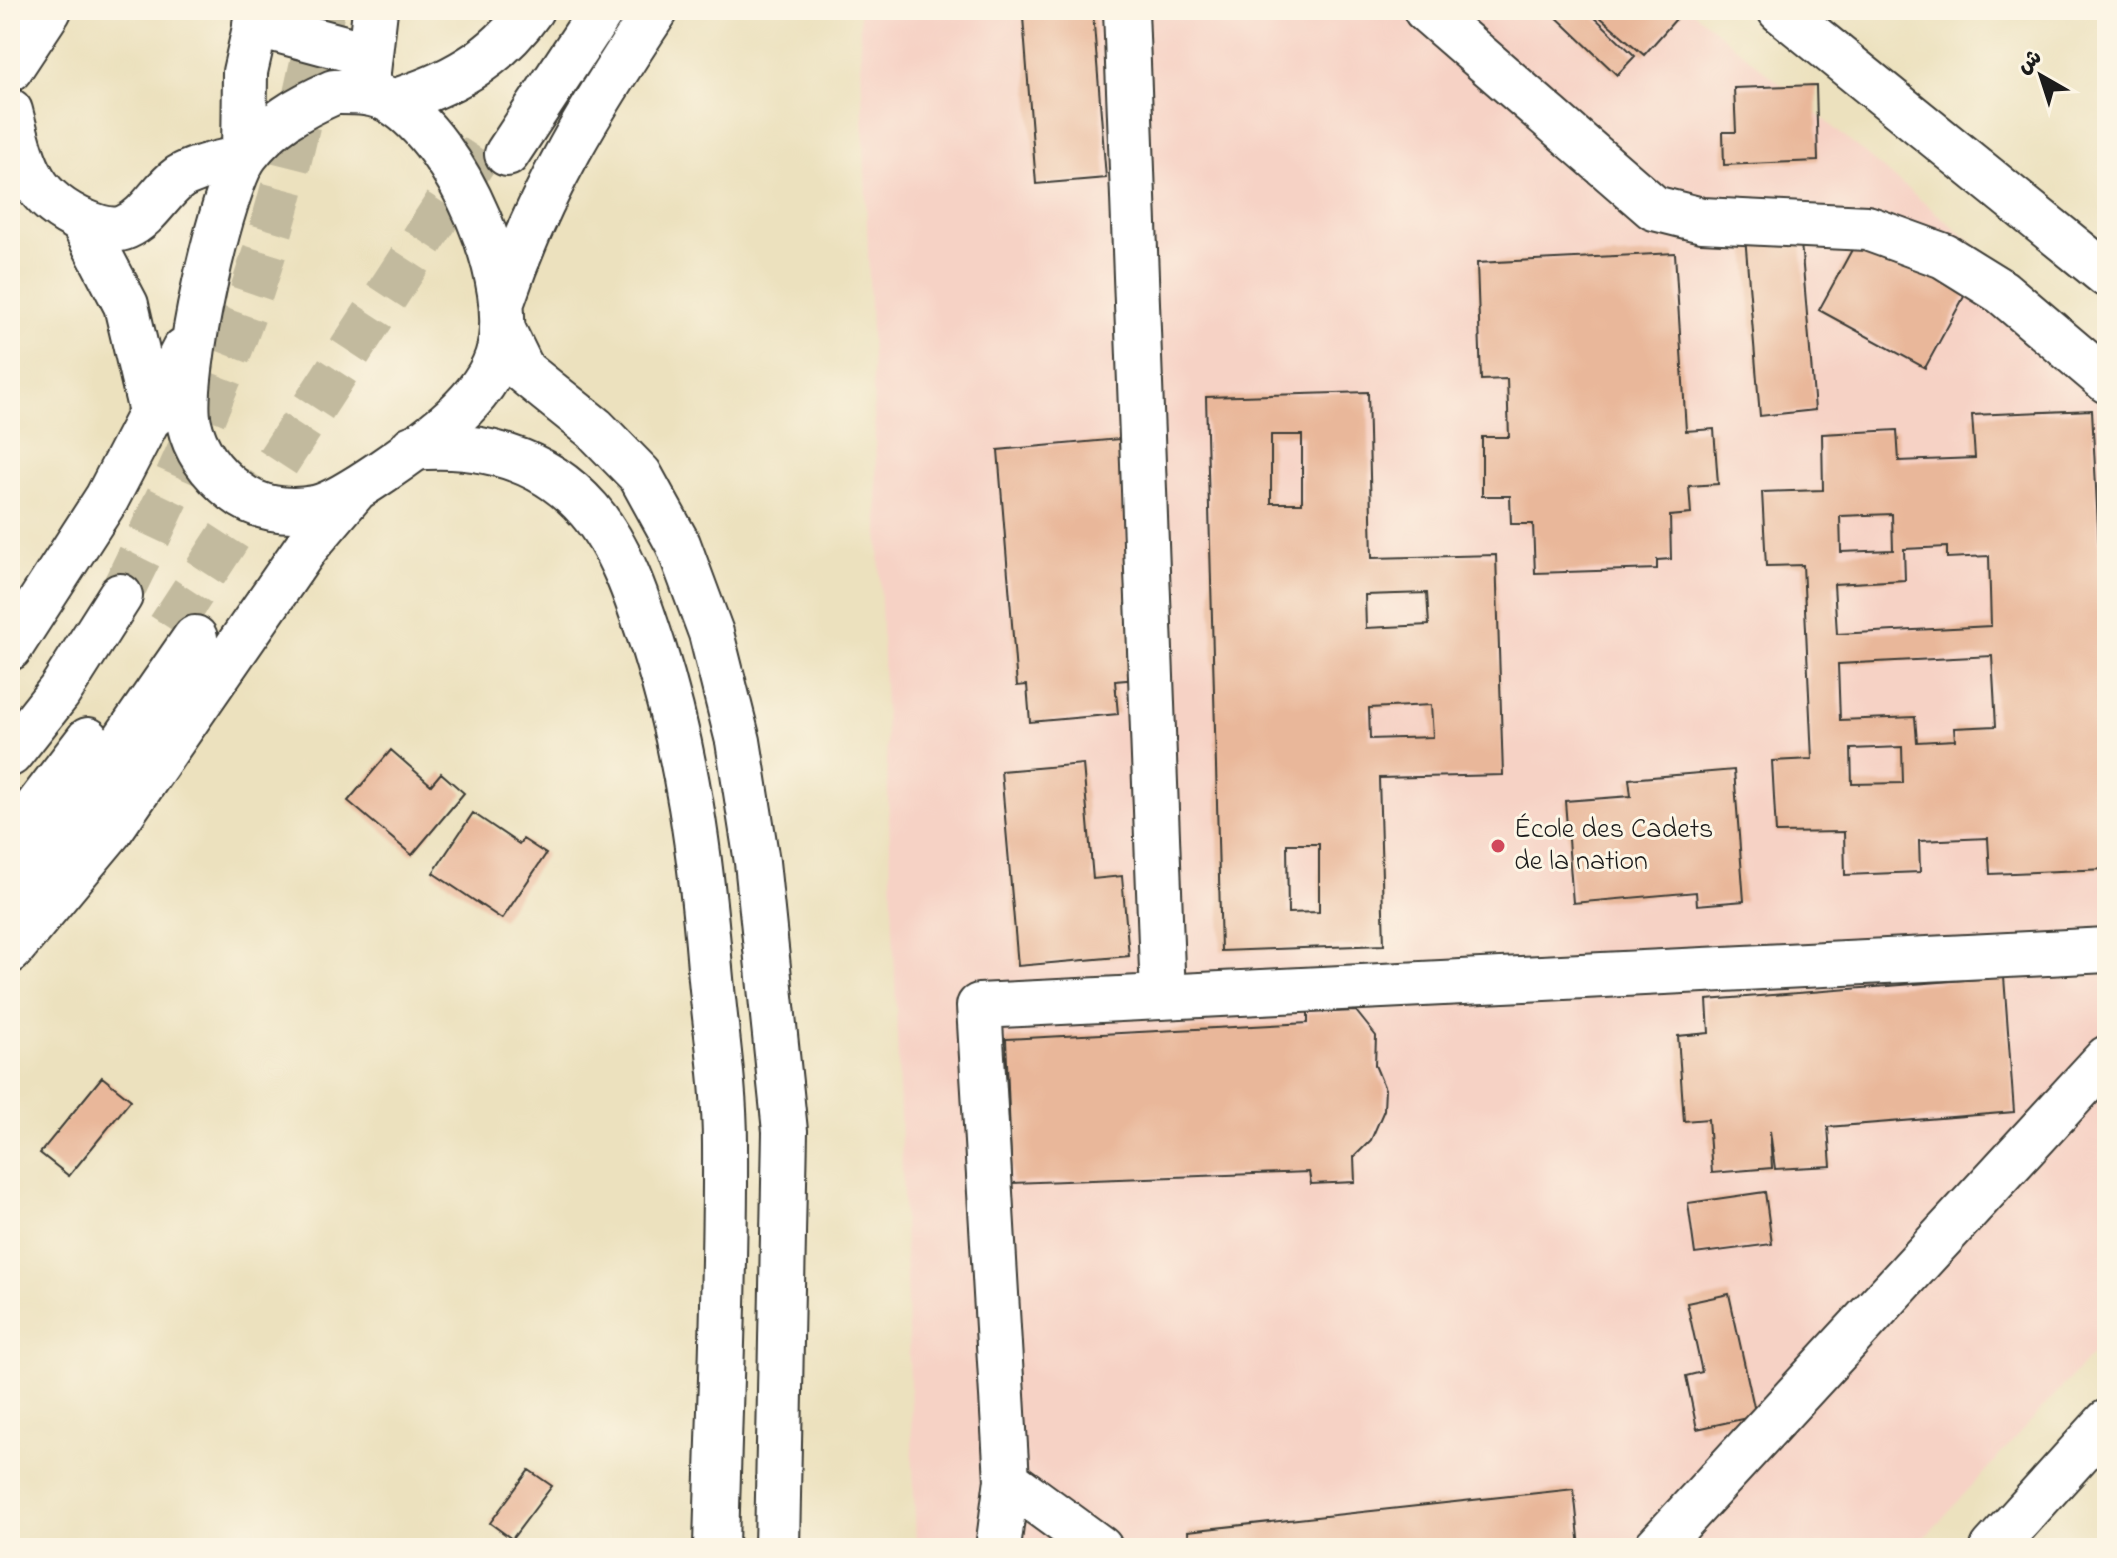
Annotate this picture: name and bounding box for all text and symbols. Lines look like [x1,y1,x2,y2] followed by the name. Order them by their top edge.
[2001,36,2081,116] north arrow
[2011,43,2050,83] text: ش
[1514,810,1713,883] place label: École des Cadets de la nation
[1489,837,1507,855] marker: École des Cadets de la nation

